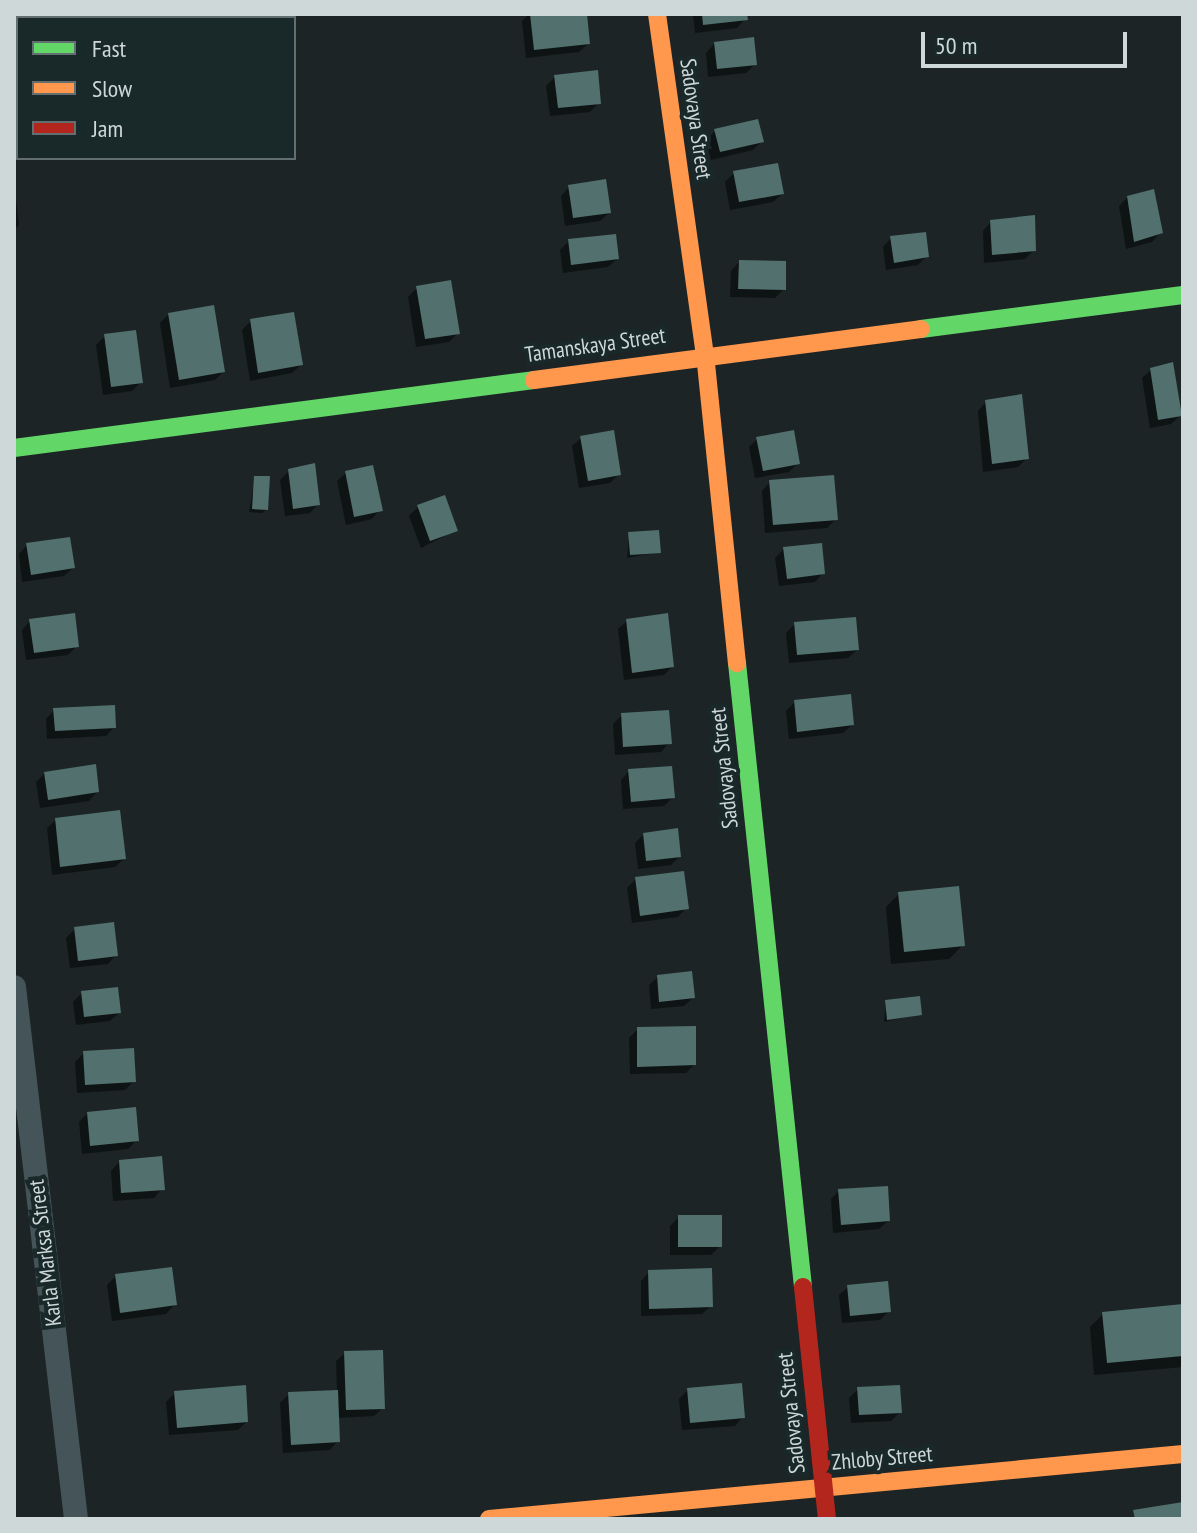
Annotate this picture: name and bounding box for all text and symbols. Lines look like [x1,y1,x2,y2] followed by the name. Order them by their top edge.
[16,16,296,160] legend
[925,16,1131,66] scale bar
[935,30,977,61] text: 50 m
[92,33,126,64] text: Fast
[674,57,718,181] street label: Sadovaya Street
[92,73,132,104] text: Slow
[92,113,123,144] text: Jam
[523,322,667,368] street label: Tamanskaya Street
[705,706,743,830] street label: Sadovaya Street
[23,1178,67,1328] street label: Karla Marksa Street
[772,1351,810,1475] street label: Sadovaya Street
[830,1440,934,1476] street label: Zhloby Street

